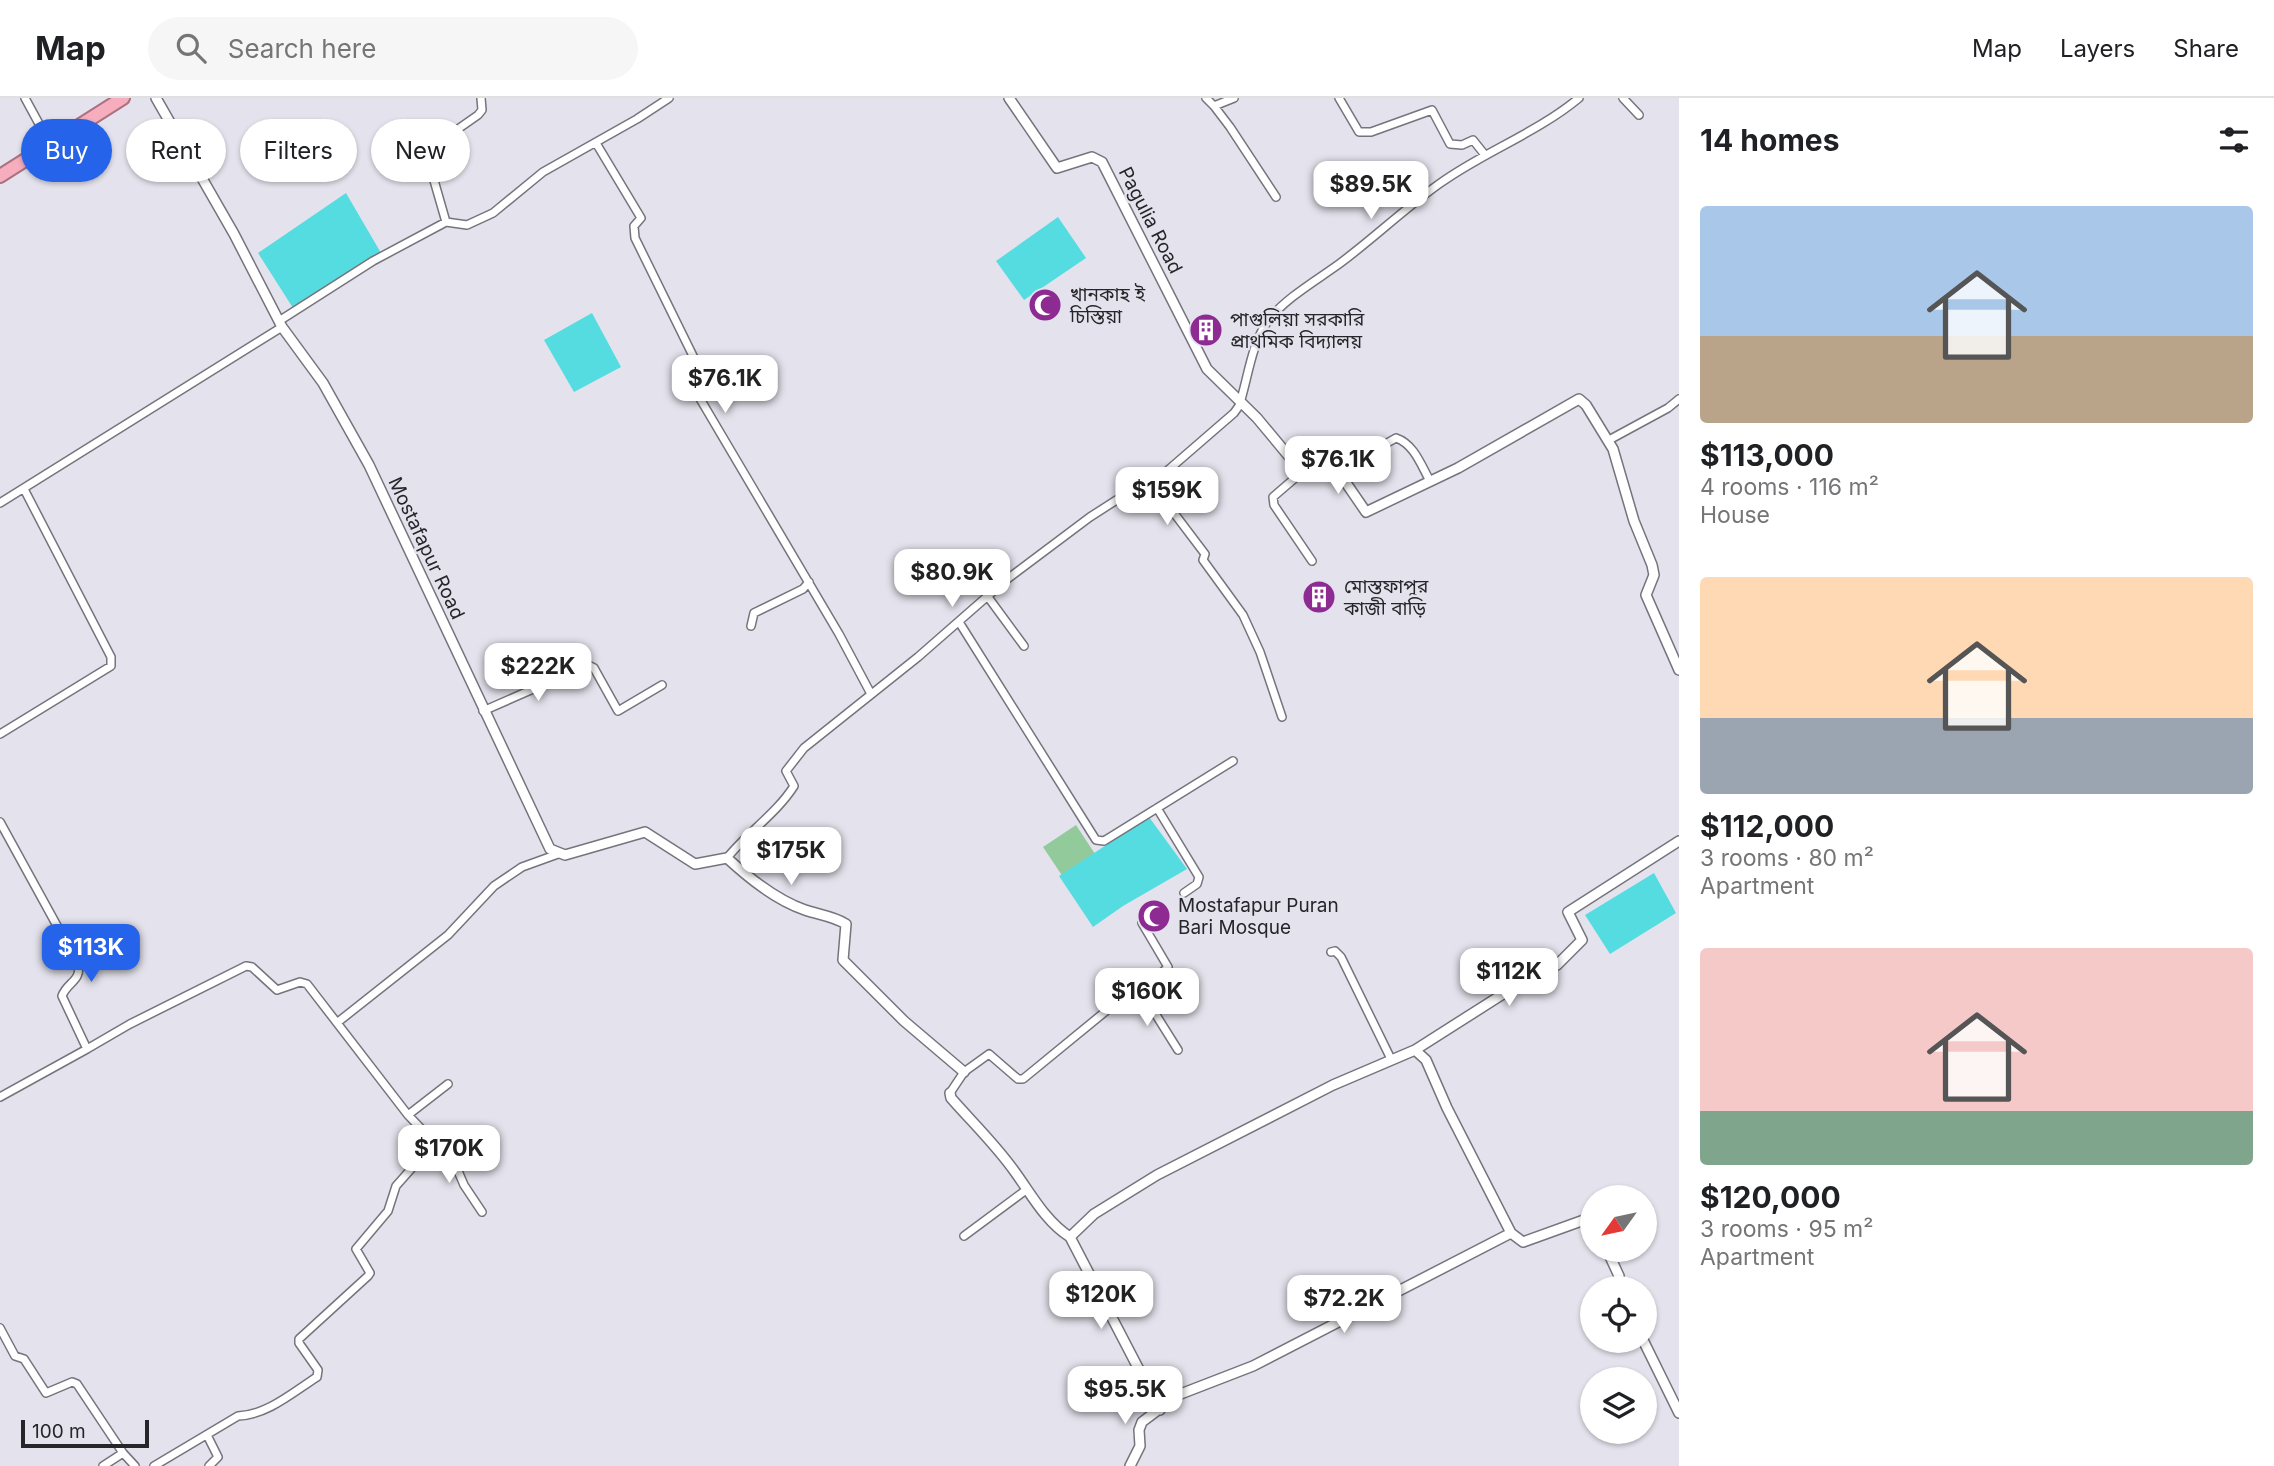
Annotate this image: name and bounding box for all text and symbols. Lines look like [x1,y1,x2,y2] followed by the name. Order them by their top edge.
[148,17,638,80] search box
[35,28,106,68] text: Map
[172,29,210,67] icon: search
[228,33,376,64] text: Search here
[1972,34,2022,63] text: Map
[2060,34,2135,63] text: Layers
[2173,34,2239,63] text: Share
[21,119,112,182] chip: Buy
[126,119,226,182] chip: Rent
[240,119,357,182] chip: Filters
[371,119,470,182] chip: New
[2215,121,2253,159] icon: filters
[1700,122,1839,158] text: 14 homes
[1314,162,1428,221] pin: $89.5K
[1114,163,1187,277] street label: Pagulia Road
[1329,170,1413,198] text: $89.5K
[1914,252,2040,378] icon: home
[1069,283,1146,328] place label: খানকাহ ই চিস্তিয়া
[1026,286,1064,324] mosque icon: খানকাহ ই চিস্তিয়া
[1230,308,1365,353] place label: পাগুলিয়া সরকারি প্রাথমিক বিদ্যালয়
[1187,311,1225,349] building icon: পাগুলিয়া সরকারি প্রাথমিক বিদ্যালয়
[668,356,782,415] pin: $76.1K
[688,364,762,392] text: $76.1K
[1281,436,1395,496] pin: $76.1K
[1700,437,1834,473] text: $113,000
[1301,445,1375,473] text: $76.1K
[1118,468,1216,527] pin: $159K
[384,473,470,623] street label: Mostafapur Road
[1700,473,1879,501] text: 4 rooms · 116 m²
[1131,476,1203,504] text: $159K
[1700,501,1770,529] text: House
[895,550,1009,609] pin: $80.9K
[910,558,994,586] text: $80.9K
[1343,575,1429,620] place label: মোস্তফাপুর কাজী বাড়ি
[1300,578,1338,616] building icon: মোস্তফাপুর কাজী বাড়ি
[1914,623,2040,749] icon: home
[489,644,587,703] pin: $222K
[500,652,576,680] text: $222K
[1700,808,1834,844] text: $112,000
[742,828,840,887] pin: $175K
[756,836,826,864] text: $175K
[1700,844,1874,872] text: 3 rooms · 80 m²
[1700,872,1814,900] text: Apartment
[1178,894,1339,939] place label: Mostafapur Puran Bari Mosque
[1135,897,1173,935] mosque icon: Mostafapur Puran Bari Mosque
[42,924,140,984] pin: $113K
[58,933,124,961] text: $113K
[1460,948,1558,1008] pin: $112K
[1476,957,1542,985] text: $112K
[1098,968,1196,1028] pin: $160K
[1111,977,1183,1005] text: $160K
[1914,994,2040,1120] icon: home
[400,1126,498,1185] pin: $170K
[414,1134,484,1162] text: $170K
[1700,1179,1841,1215] text: $120,000
[1580,1185,1657,1262] north arrow
[1580,1185,1657,1444] map controls
[1700,1215,1873,1243] text: 3 rooms · 95 m²
[1700,1243,1814,1271] text: Apartment
[1052,1272,1150,1331] pin: $120K
[1287,1276,1401,1335] pin: $72.2K
[1580,1276,1657,1353] button: locate
[1065,1280,1137,1308] text: $120K
[1303,1284,1385,1312] text: $72.2K
[1068,1366,1182,1426] pin: $95.5K
[1580,1367,1657,1444] button: layers
[1084,1375,1166,1403] text: $95.5K
[21,1417,149,1449] scale bar
[32,1420,86,1443] text: 100 m

